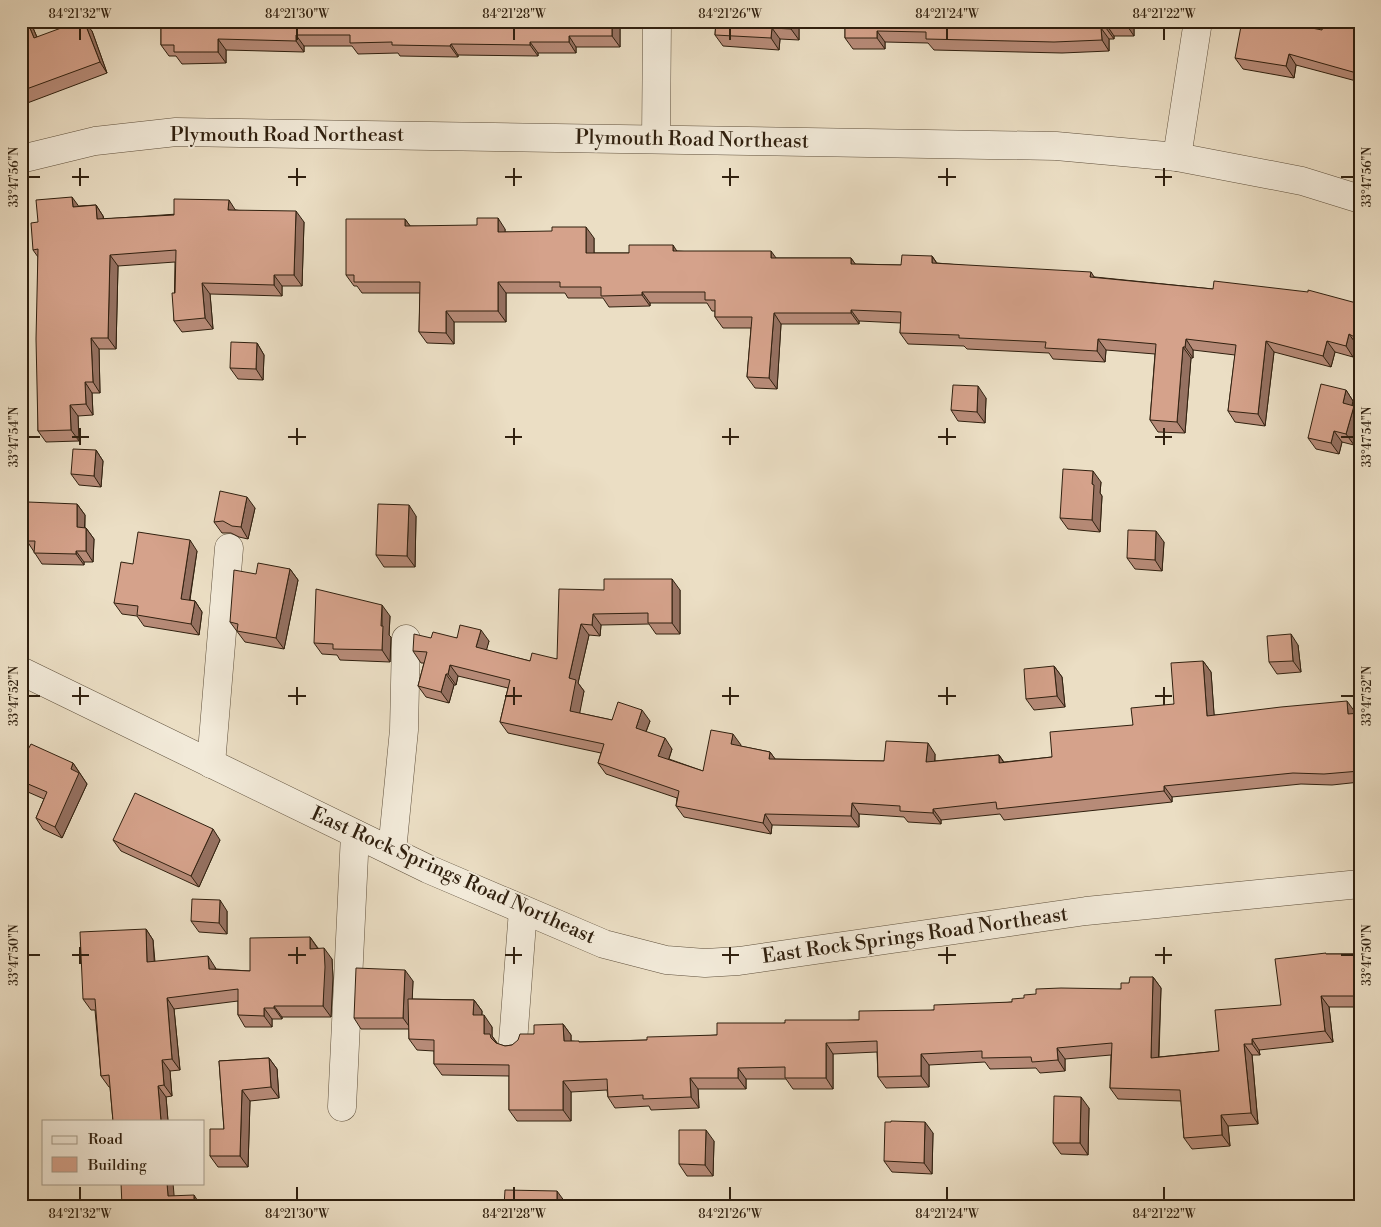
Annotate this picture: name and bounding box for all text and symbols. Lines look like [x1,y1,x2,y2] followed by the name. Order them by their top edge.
[49,7,113,22] text: 84°21'32"W
[265,7,330,22] text: 84°21'30"W
[482,7,547,22] text: 84°21'28"W
[698,7,763,22] text: 84°21'26"W
[915,7,980,22] text: 84°21'24"W
[1132,7,1197,22] text: 84°21'22"W
[170,123,404,148] street label: Plymouth Road Northeast
[575,125,809,155] street label: Plymouth Road Northeast
[7,147,22,207] text: 33°47'56"N
[1360,147,1375,207] text: 33°47'56"N
[7,407,22,467] text: 33°47'54"N
[1360,407,1375,467] text: 33°47'54"N
[7,666,22,726] text: 33°47'52"N
[1360,666,1375,726] text: 33°47'52"N
[307,802,599,950] street label: East Rock Springs Road Northeast
[761,902,1069,970] street label: East Rock Springs Road Northeast
[7,924,22,986] text: 33°47'50"N
[1360,924,1375,986] text: 33°47'50"N
[42,1120,205,1184] legend
[88,1130,123,1149] text: Road
[87,1156,147,1175] text: Building
[49,1207,113,1222] text: 84°21'32"W
[265,1207,330,1222] text: 84°21'30"W
[482,1207,547,1222] text: 84°21'28"W
[698,1207,763,1222] text: 84°21'26"W
[915,1207,980,1222] text: 84°21'24"W
[1132,1207,1197,1222] text: 84°21'22"W

